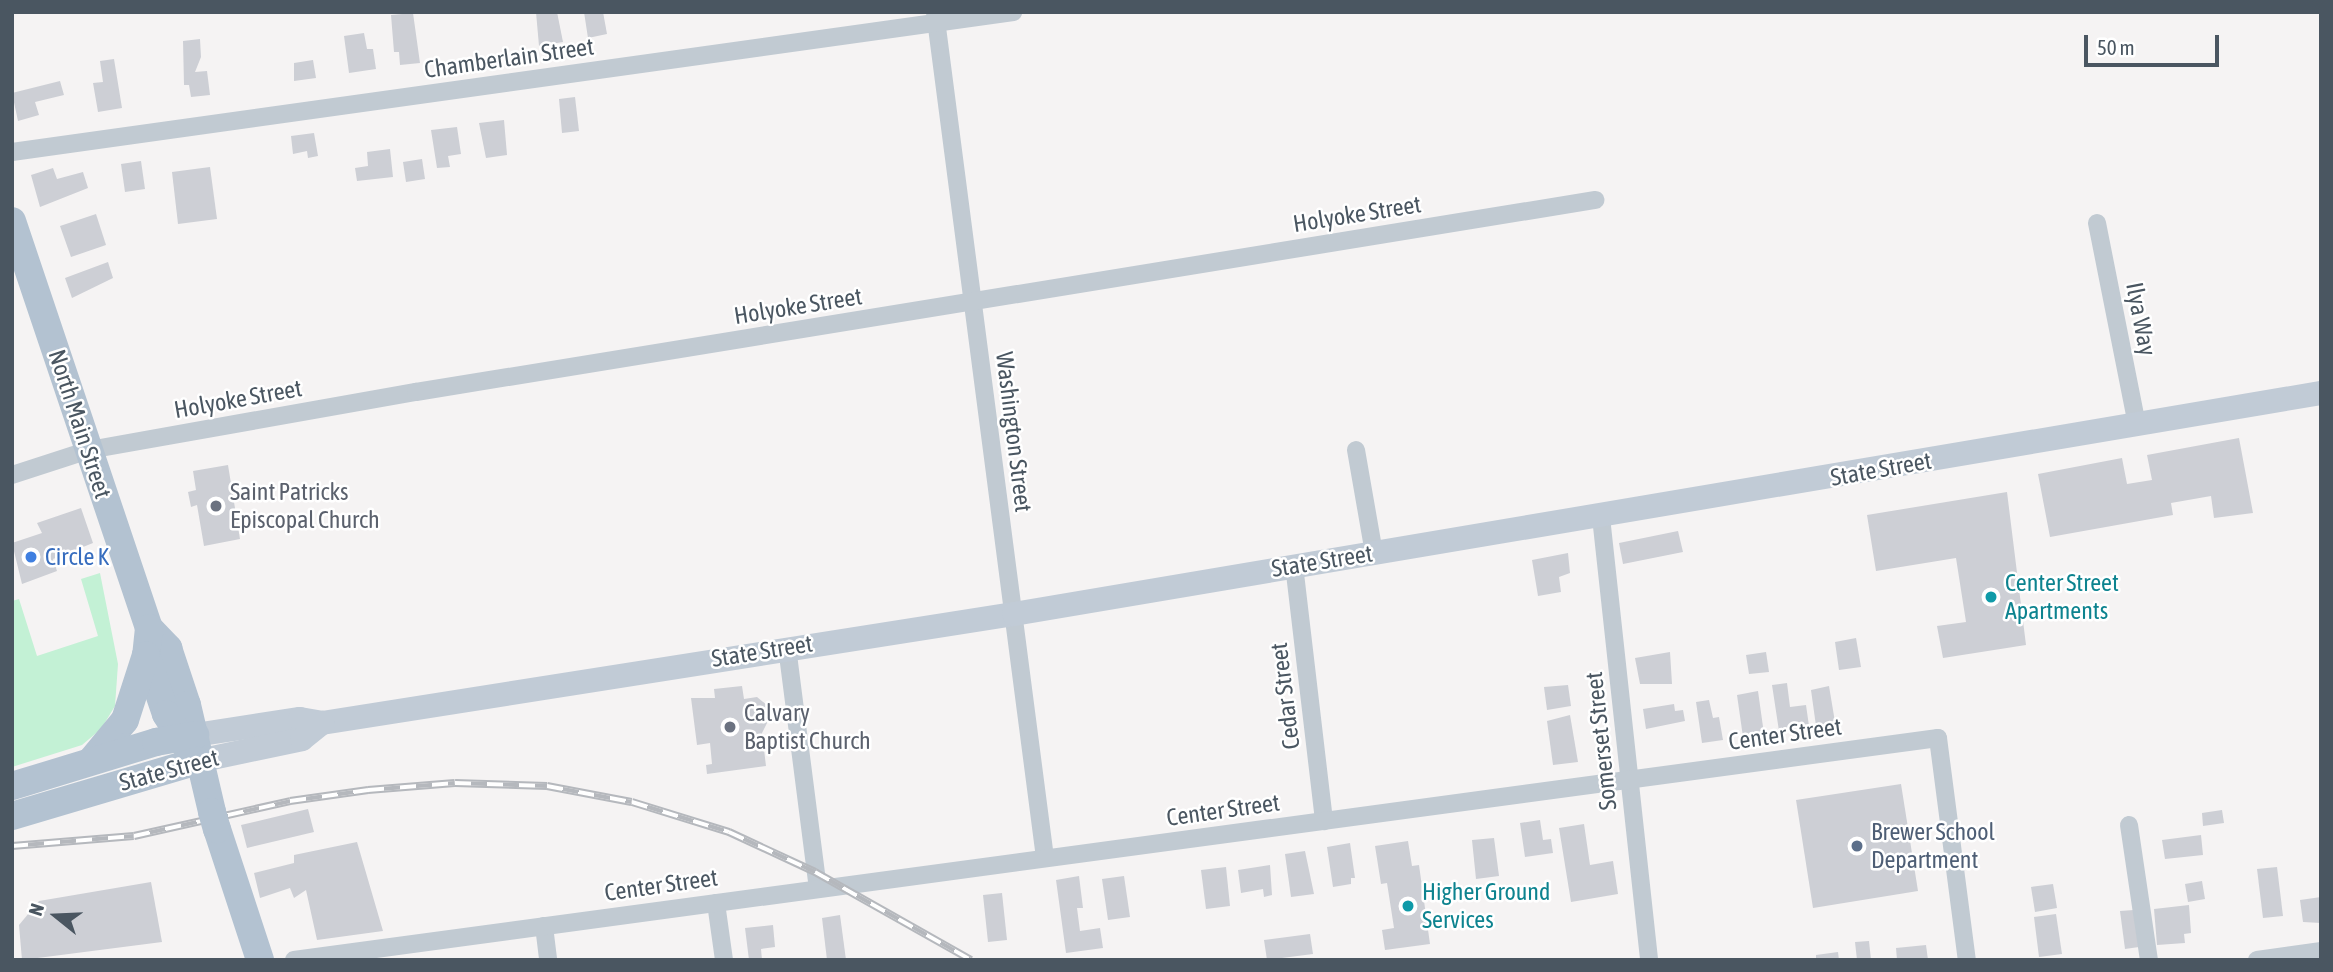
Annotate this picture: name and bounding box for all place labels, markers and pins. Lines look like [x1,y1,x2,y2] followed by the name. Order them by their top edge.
[230,478,380,534] place label: Saint Patricks Episcopal Church
[208,498,224,514] marker: Saint Patricks Episcopal Church
[45,543,109,571] place label: Circle K
[23,549,39,565] marker: Circle K
[2005,569,2119,625] place label: Center Street Apartments
[1983,589,1999,605] marker: Center Street Apartments
[744,699,871,755] place label: Calvary Baptist Church
[722,719,738,735] marker: Calvary Baptist Church
[1871,818,1995,874] place label: Brewer School Department
[1849,838,1865,854] marker: Brewer School Department
[1422,878,1550,934] place label: Higher Ground Services
[1400,898,1416,914] marker: Higher Ground Services

